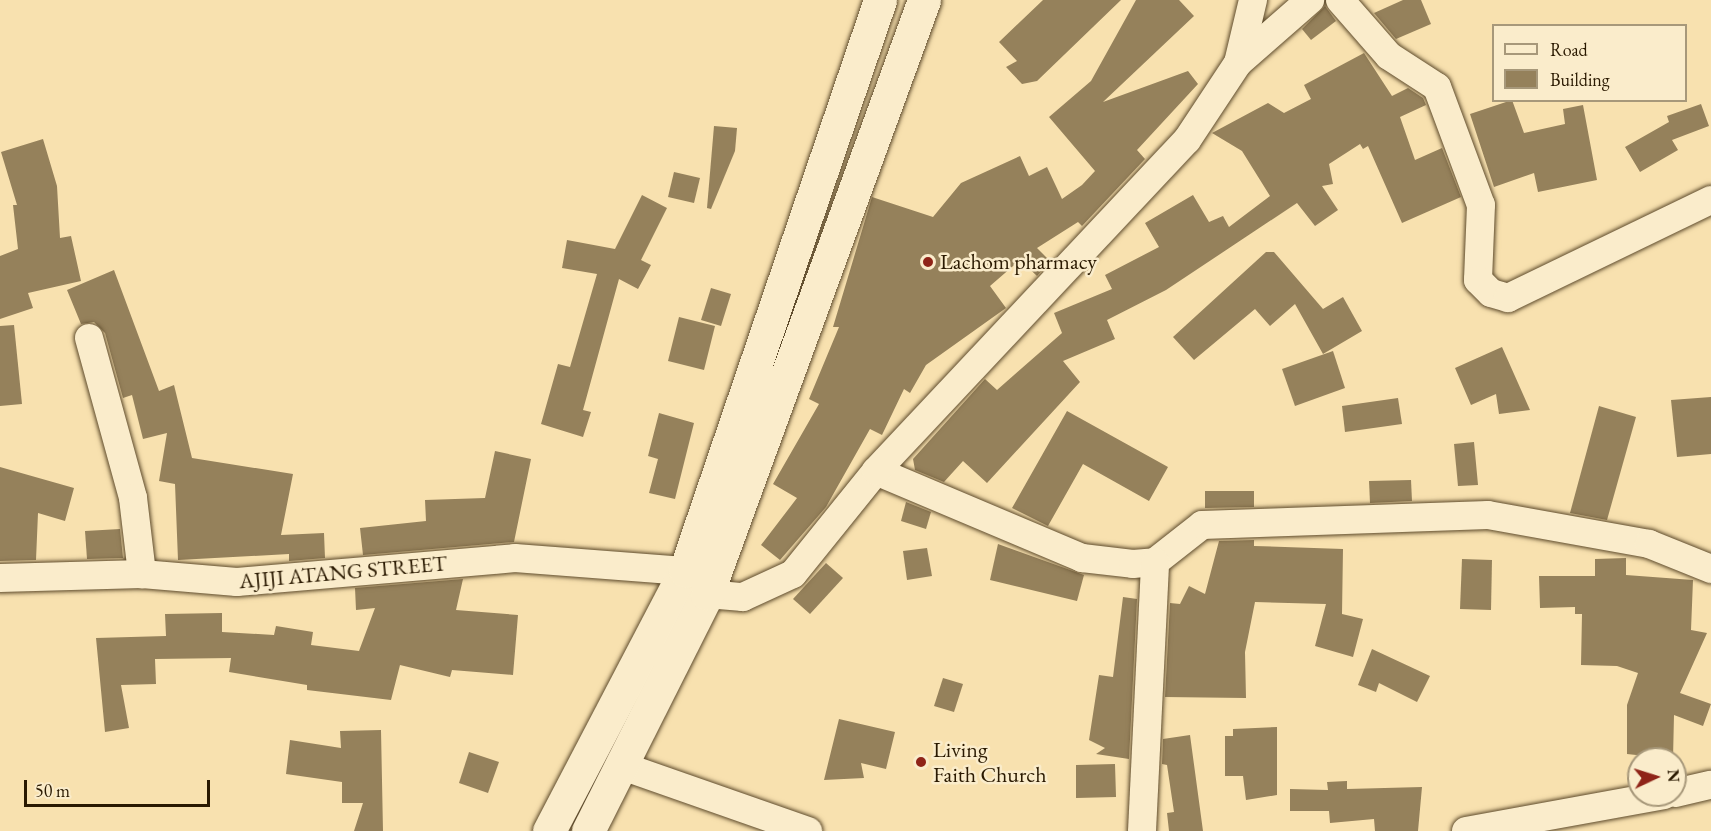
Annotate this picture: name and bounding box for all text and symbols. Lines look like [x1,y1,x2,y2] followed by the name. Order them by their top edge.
[1492,24,1687,102] legend
[1550,38,1588,61] text: Road
[1550,68,1610,91] text: Building
[940,249,1097,275] place label: Lachom pharmacy
[921,255,935,269] marker: Lachom pharmacy
[238,550,448,594] street label: AJIJI ATANG STREET
[933,736,1047,788] place label: Living Faith Church
[1627,747,1687,807] north arrow
[914,755,928,769] marker: Living Faith Church
[27,768,213,806] scale bar
[1663,769,1684,783] text: N
[35,779,70,802] text: 50 m

